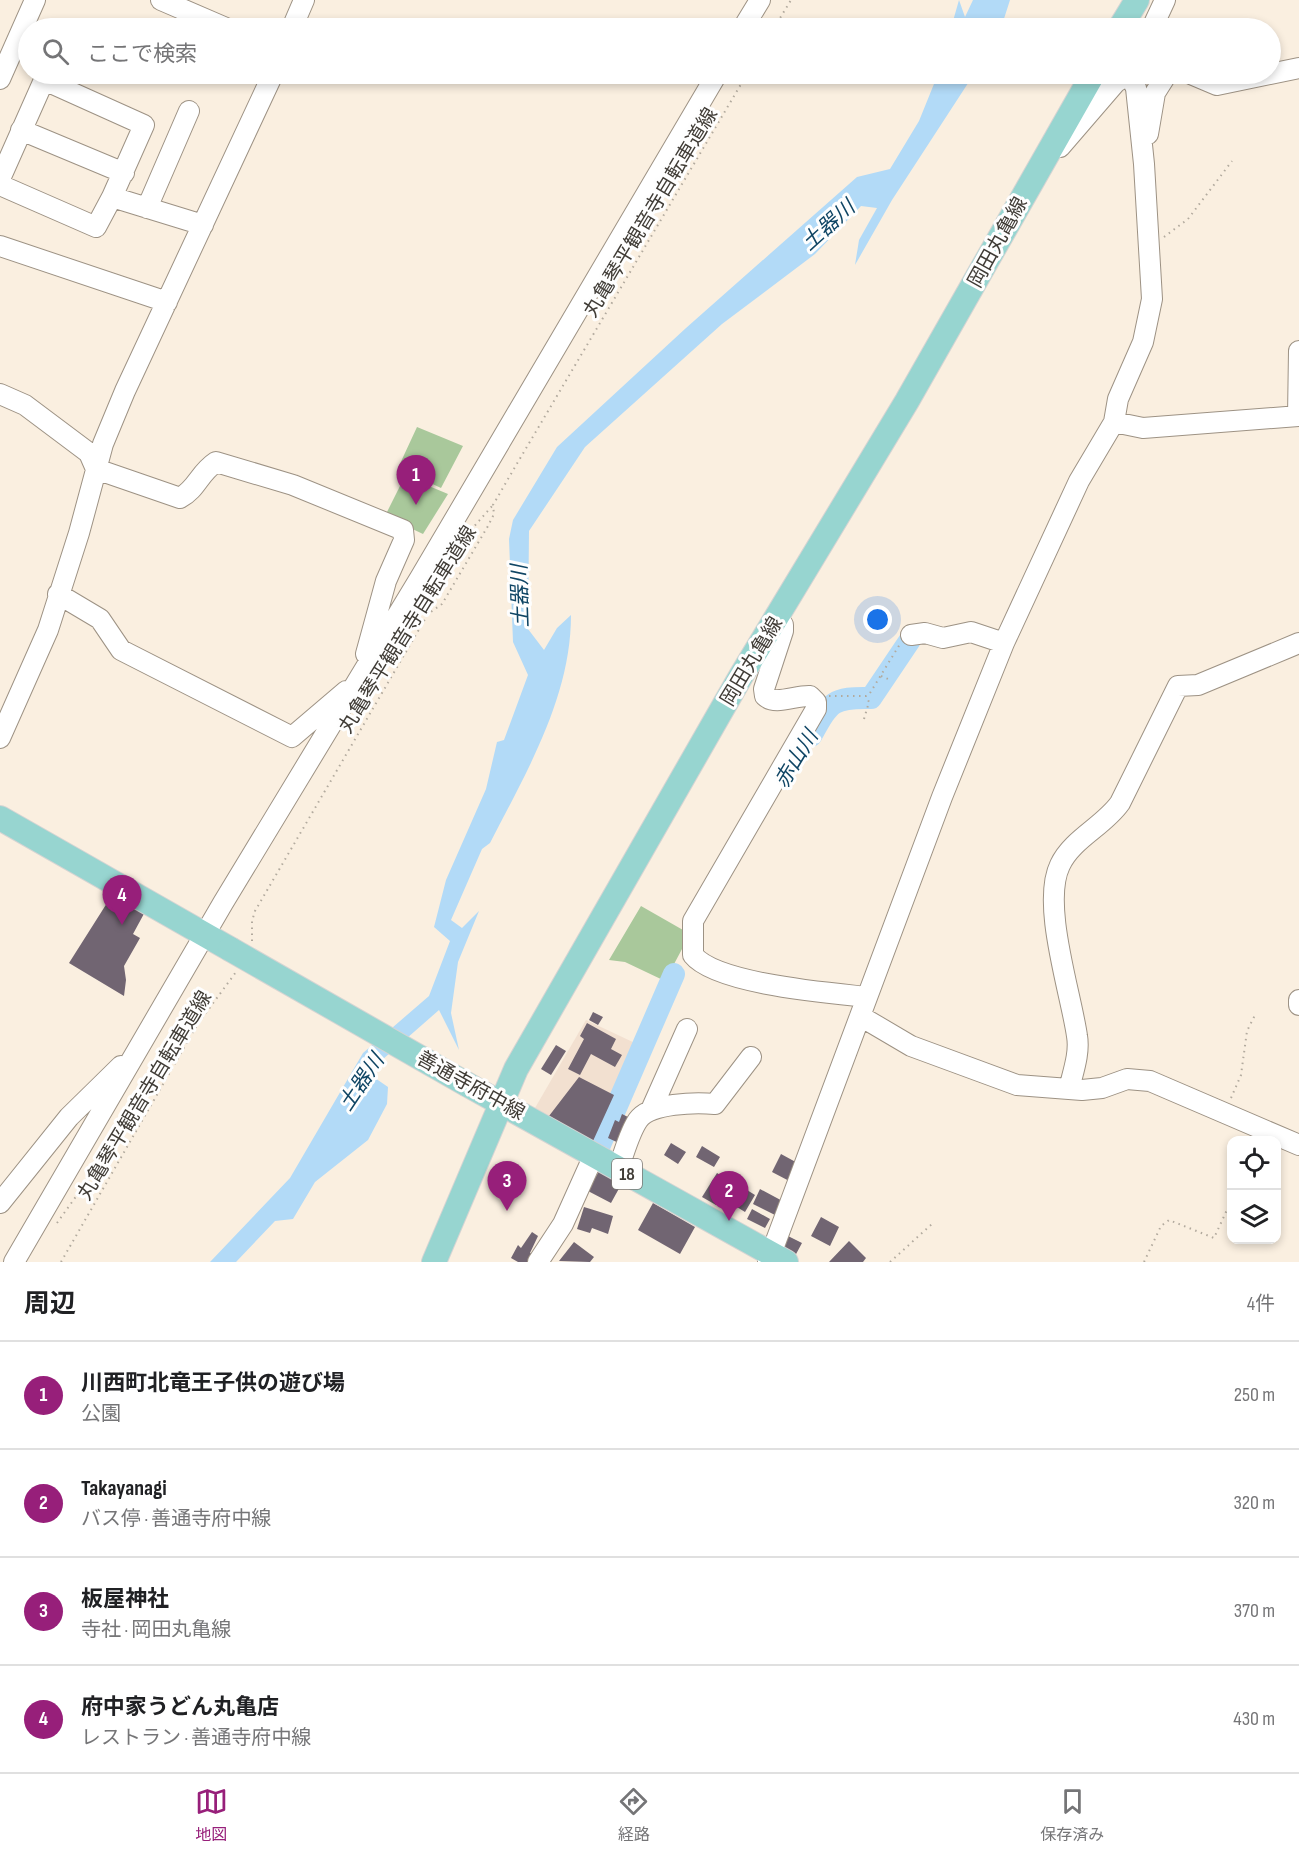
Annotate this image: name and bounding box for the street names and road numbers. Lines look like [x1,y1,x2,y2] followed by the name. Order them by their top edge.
[579,103,723,322] street label: 丸亀琴平観音寺自転車道線
[963,193,1033,292] street label: 岡田丸亀線
[334,521,482,738] street label: 丸亀琴平観音寺自転車道線
[716,612,788,711] street label: 岡田丸亀線
[73,986,217,1205] street label: 丸亀琴平観音寺自転車道線
[412,1046,529,1125] street label: 善通寺府中線
[612,1159,642,1189] road number: 18

